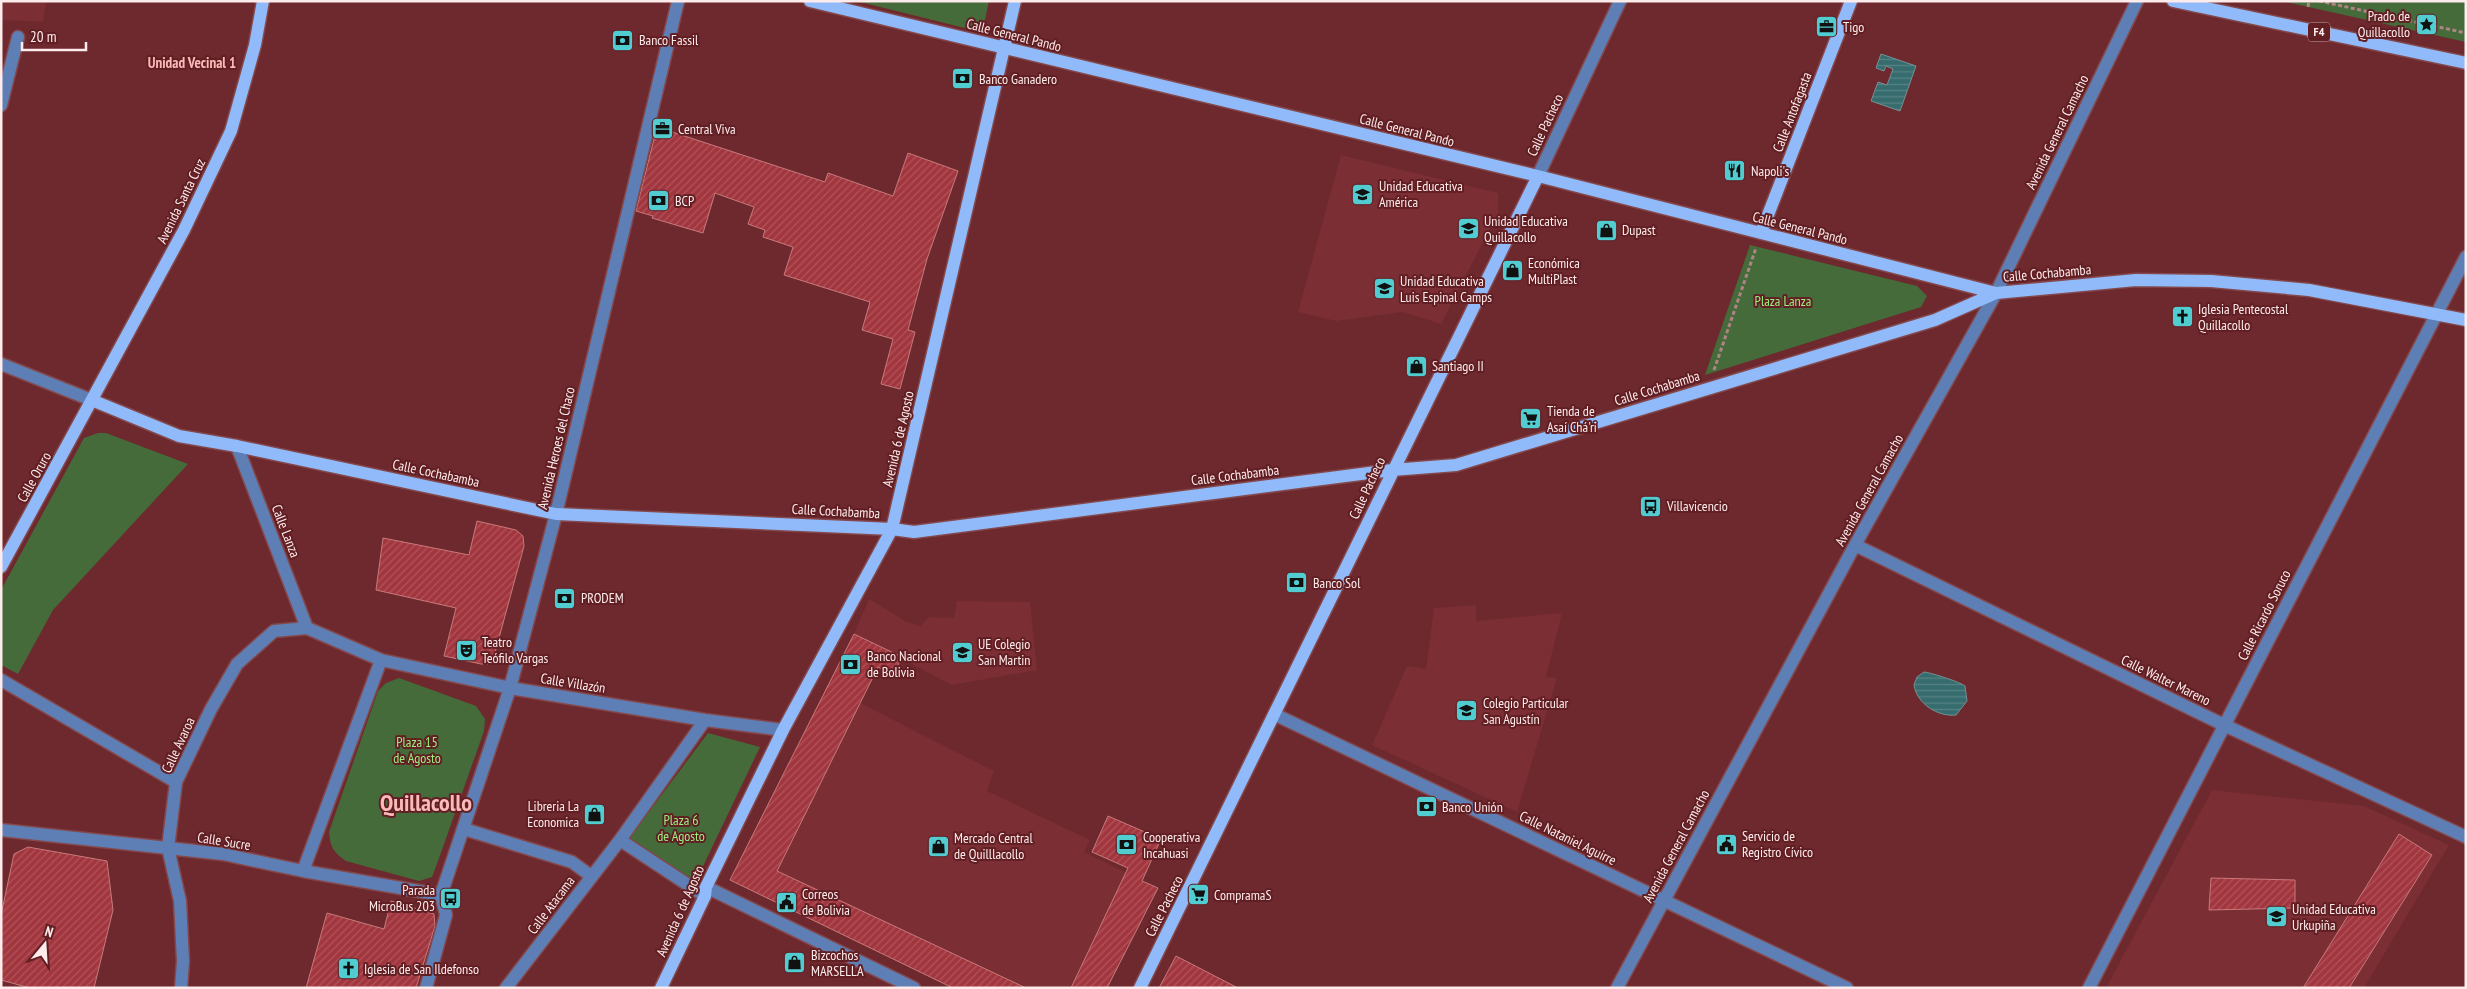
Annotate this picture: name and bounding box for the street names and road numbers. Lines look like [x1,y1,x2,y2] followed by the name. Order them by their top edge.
[965,15,1063,55] street label: Calle General Pando
[2308,22,2330,42] road number: F4
[1769,69,1815,155] street label: Calle Antofagasta
[2021,72,2093,192] street label: Avenida General Camacho
[1523,91,1567,159] street label: Calle Pacheco
[1358,110,1456,150] street label: Calle General Pando
[153,155,209,247] street label: Avenida Santa Cruz
[1751,208,1849,248] street label: Calle General Pando
[2002,260,2092,286] street label: Calle Cochabamba
[1612,366,1702,410] street label: Calle Cochabamba
[533,385,579,511] street label: Avenida Heroes del Chaco
[878,389,918,489] street label: Avenida 6 de Agosto
[1831,431,1907,549] street label: Avenida General Camacho
[13,449,55,505] street label: Calle Oruro
[1345,454,1389,522] street label: Calle Pacheco
[391,455,481,491] street label: Calle Cochabamba
[1190,461,1280,489] street label: Calle Cochabamba
[791,500,881,522] street label: Calle Cochabamba
[268,502,304,560] street label: Calle Lanza
[2233,567,2295,663] street label: Calle Ricardo Soruco
[2118,651,2214,709] street label: Calle Walter Mareno
[539,669,607,697] street label: Calle Villazón
[157,714,199,776] street label: Calle Avaroa
[1639,786,1713,906] street label: Avenida General Camacho
[1517,807,1620,869] street label: Calle Nataniel Aguirre
[196,828,252,854] street label: Calle Sucre
[652,863,708,959] street label: Avenida 6 de Agosto
[523,872,579,938] street label: Calle Atacama
[1141,872,1187,940] street label: Calle Pacheco

